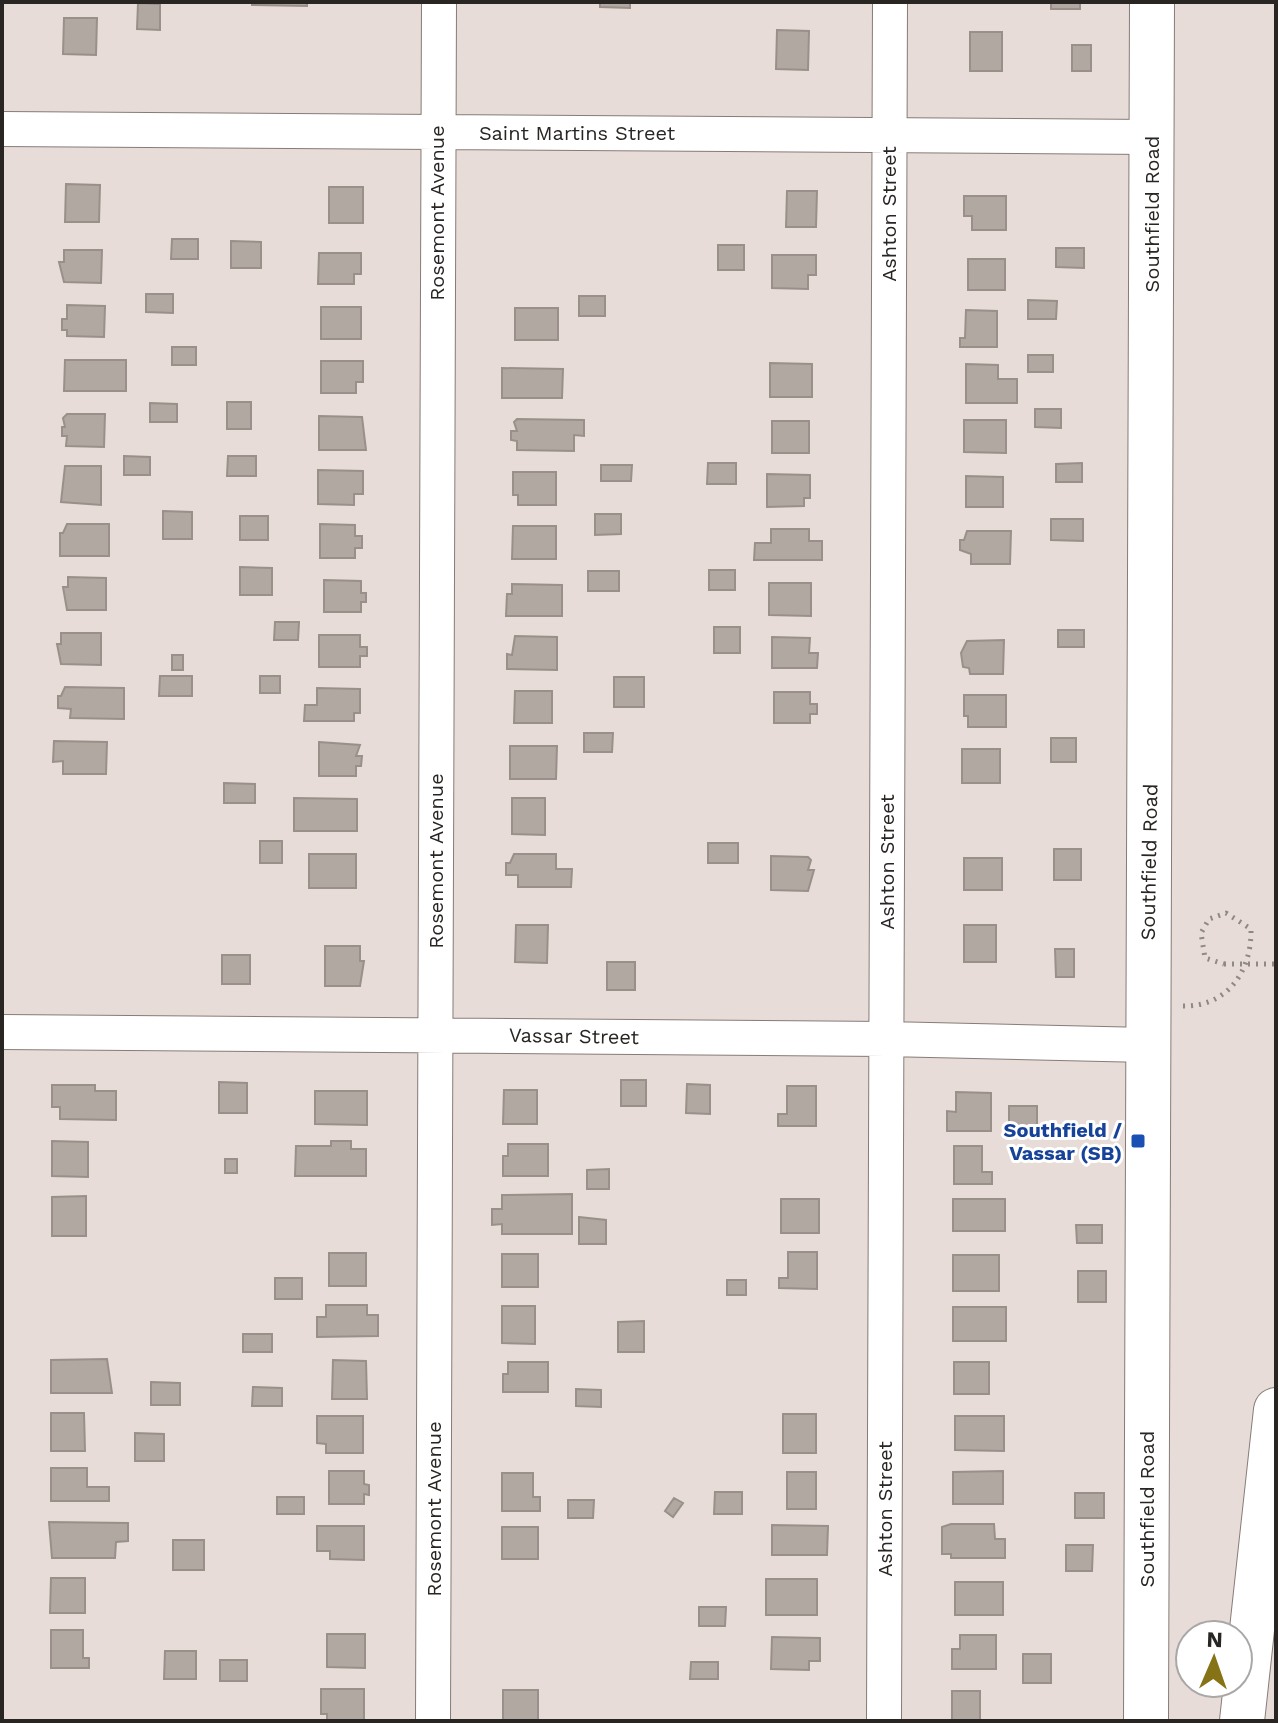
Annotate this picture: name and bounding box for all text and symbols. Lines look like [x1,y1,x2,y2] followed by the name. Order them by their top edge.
[479,121,676,145] street label: Saint Martins Street
[425,125,449,301] street label: Rosemont Avenue
[1140,136,1164,292] street label: Southfield Road
[877,146,901,282] street label: Ashton Street
[424,773,448,949] street label: Rosemont Avenue
[1136,783,1162,941] street label: Southfield Road
[875,794,899,930] street label: Ashton Street
[509,1023,640,1049] street label: Vassar Street
[1004,1118,1123,1165] place label: Southfield / Vassar (SB)
[1129,1132,1147,1150] marker: Southfield / Vassar (SB)
[422,1421,446,1597] street label: Rosemont Avenue
[1135,1431,1159,1587] street label: Southfield Road
[873,1441,897,1577] street label: Ashton Street
[1174,1619,1254,1699] north arrow
[1206,1627,1223,1652] text: N

